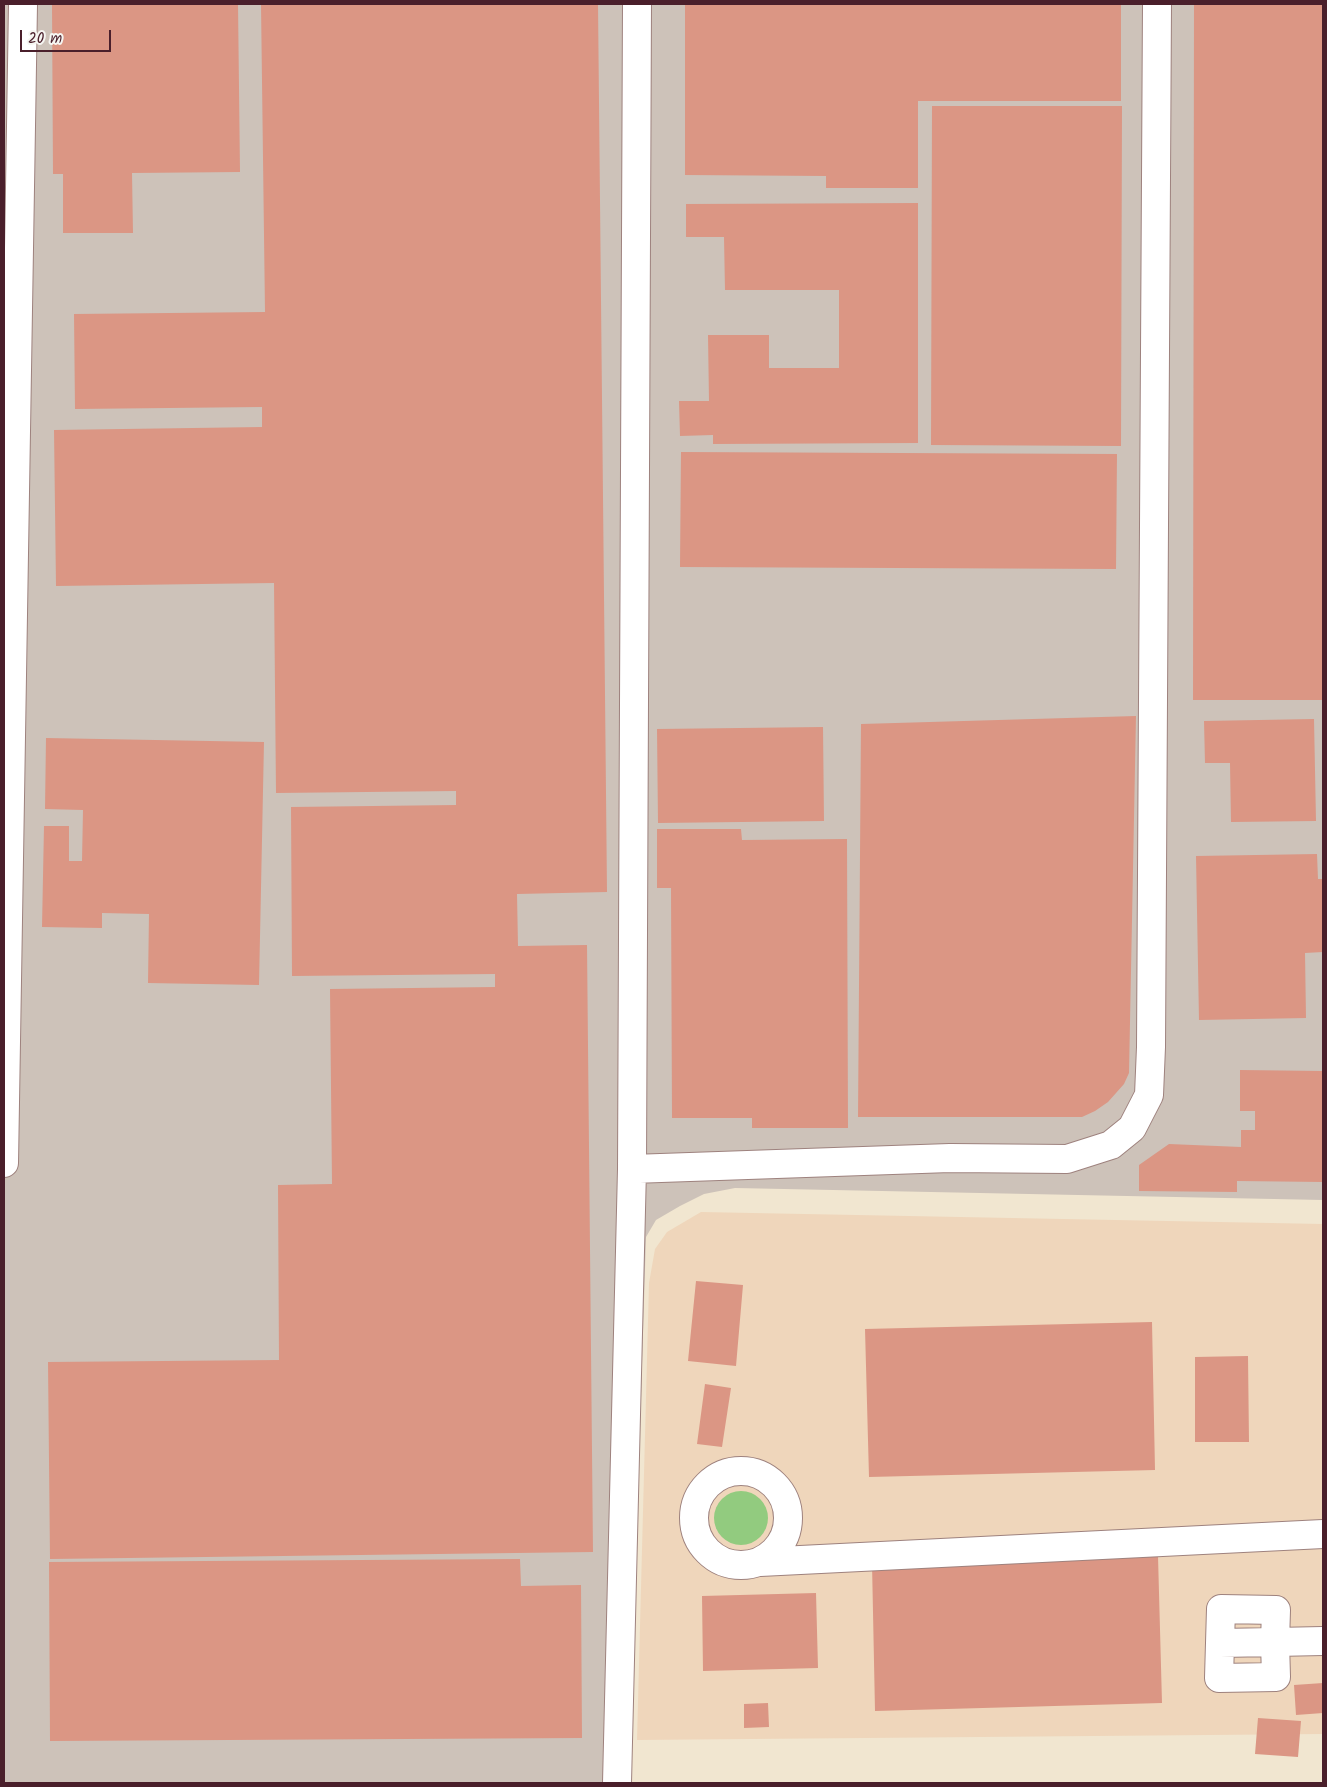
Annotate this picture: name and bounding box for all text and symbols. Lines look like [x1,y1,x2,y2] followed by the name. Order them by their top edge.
[22,20,114,52] scale bar
[28,27,62,51] text: 20 m

